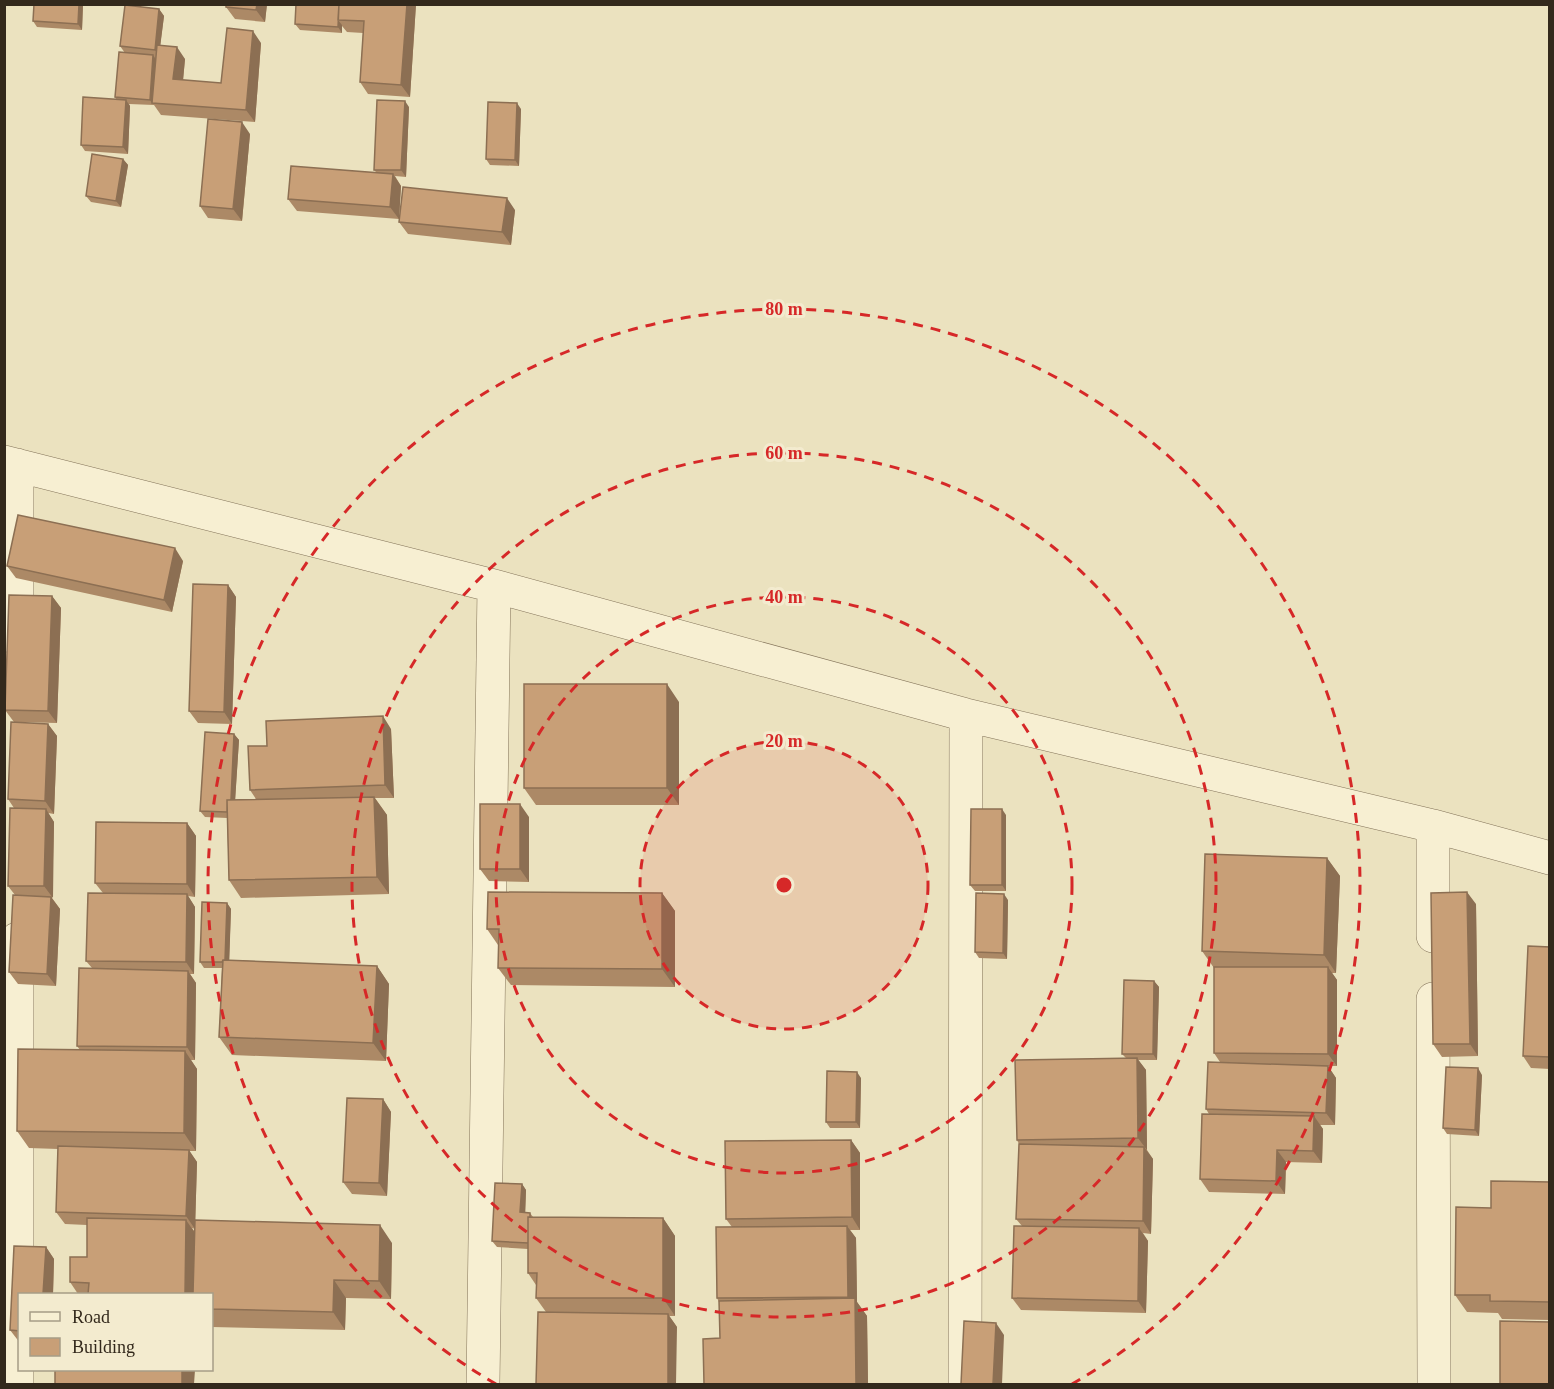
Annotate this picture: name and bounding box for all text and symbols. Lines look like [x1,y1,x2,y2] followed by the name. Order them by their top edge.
[765,299,803,319] text: 80 m
[765,443,803,463] text: 60 m
[765,587,803,607] text: 40 m
[765,731,803,751] text: 20 m
[774,875,794,895] centre of rings
[18,1293,213,1371] legend
[72,1307,110,1327] text: Road
[72,1337,135,1357] text: Building

